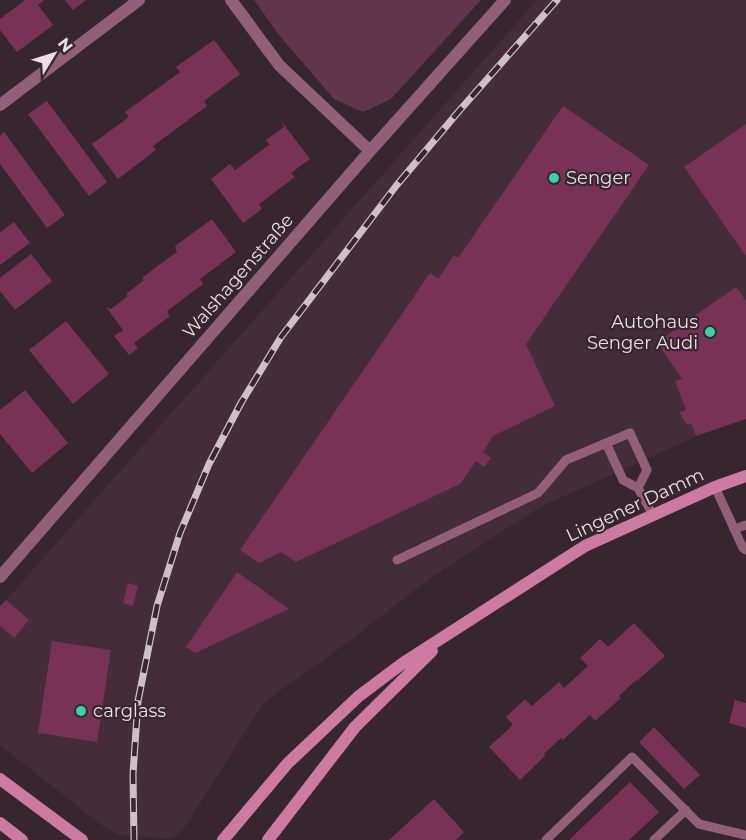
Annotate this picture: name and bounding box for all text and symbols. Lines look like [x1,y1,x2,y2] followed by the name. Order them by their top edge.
[24,24,84,84] north arrow
[54,34,77,56] text: N
[566,167,631,189] place label: Senger
[547,171,561,185] marker: Senger
[178,209,298,343] street label: Walshagenstraße
[587,311,698,354] place label: Autohaus Senger Audi
[703,325,717,339] marker: Autohaus Senger Audi
[563,463,707,547] street label: Lingener Damm
[93,700,166,722] place label: carglass
[74,704,88,718] marker: carglass

